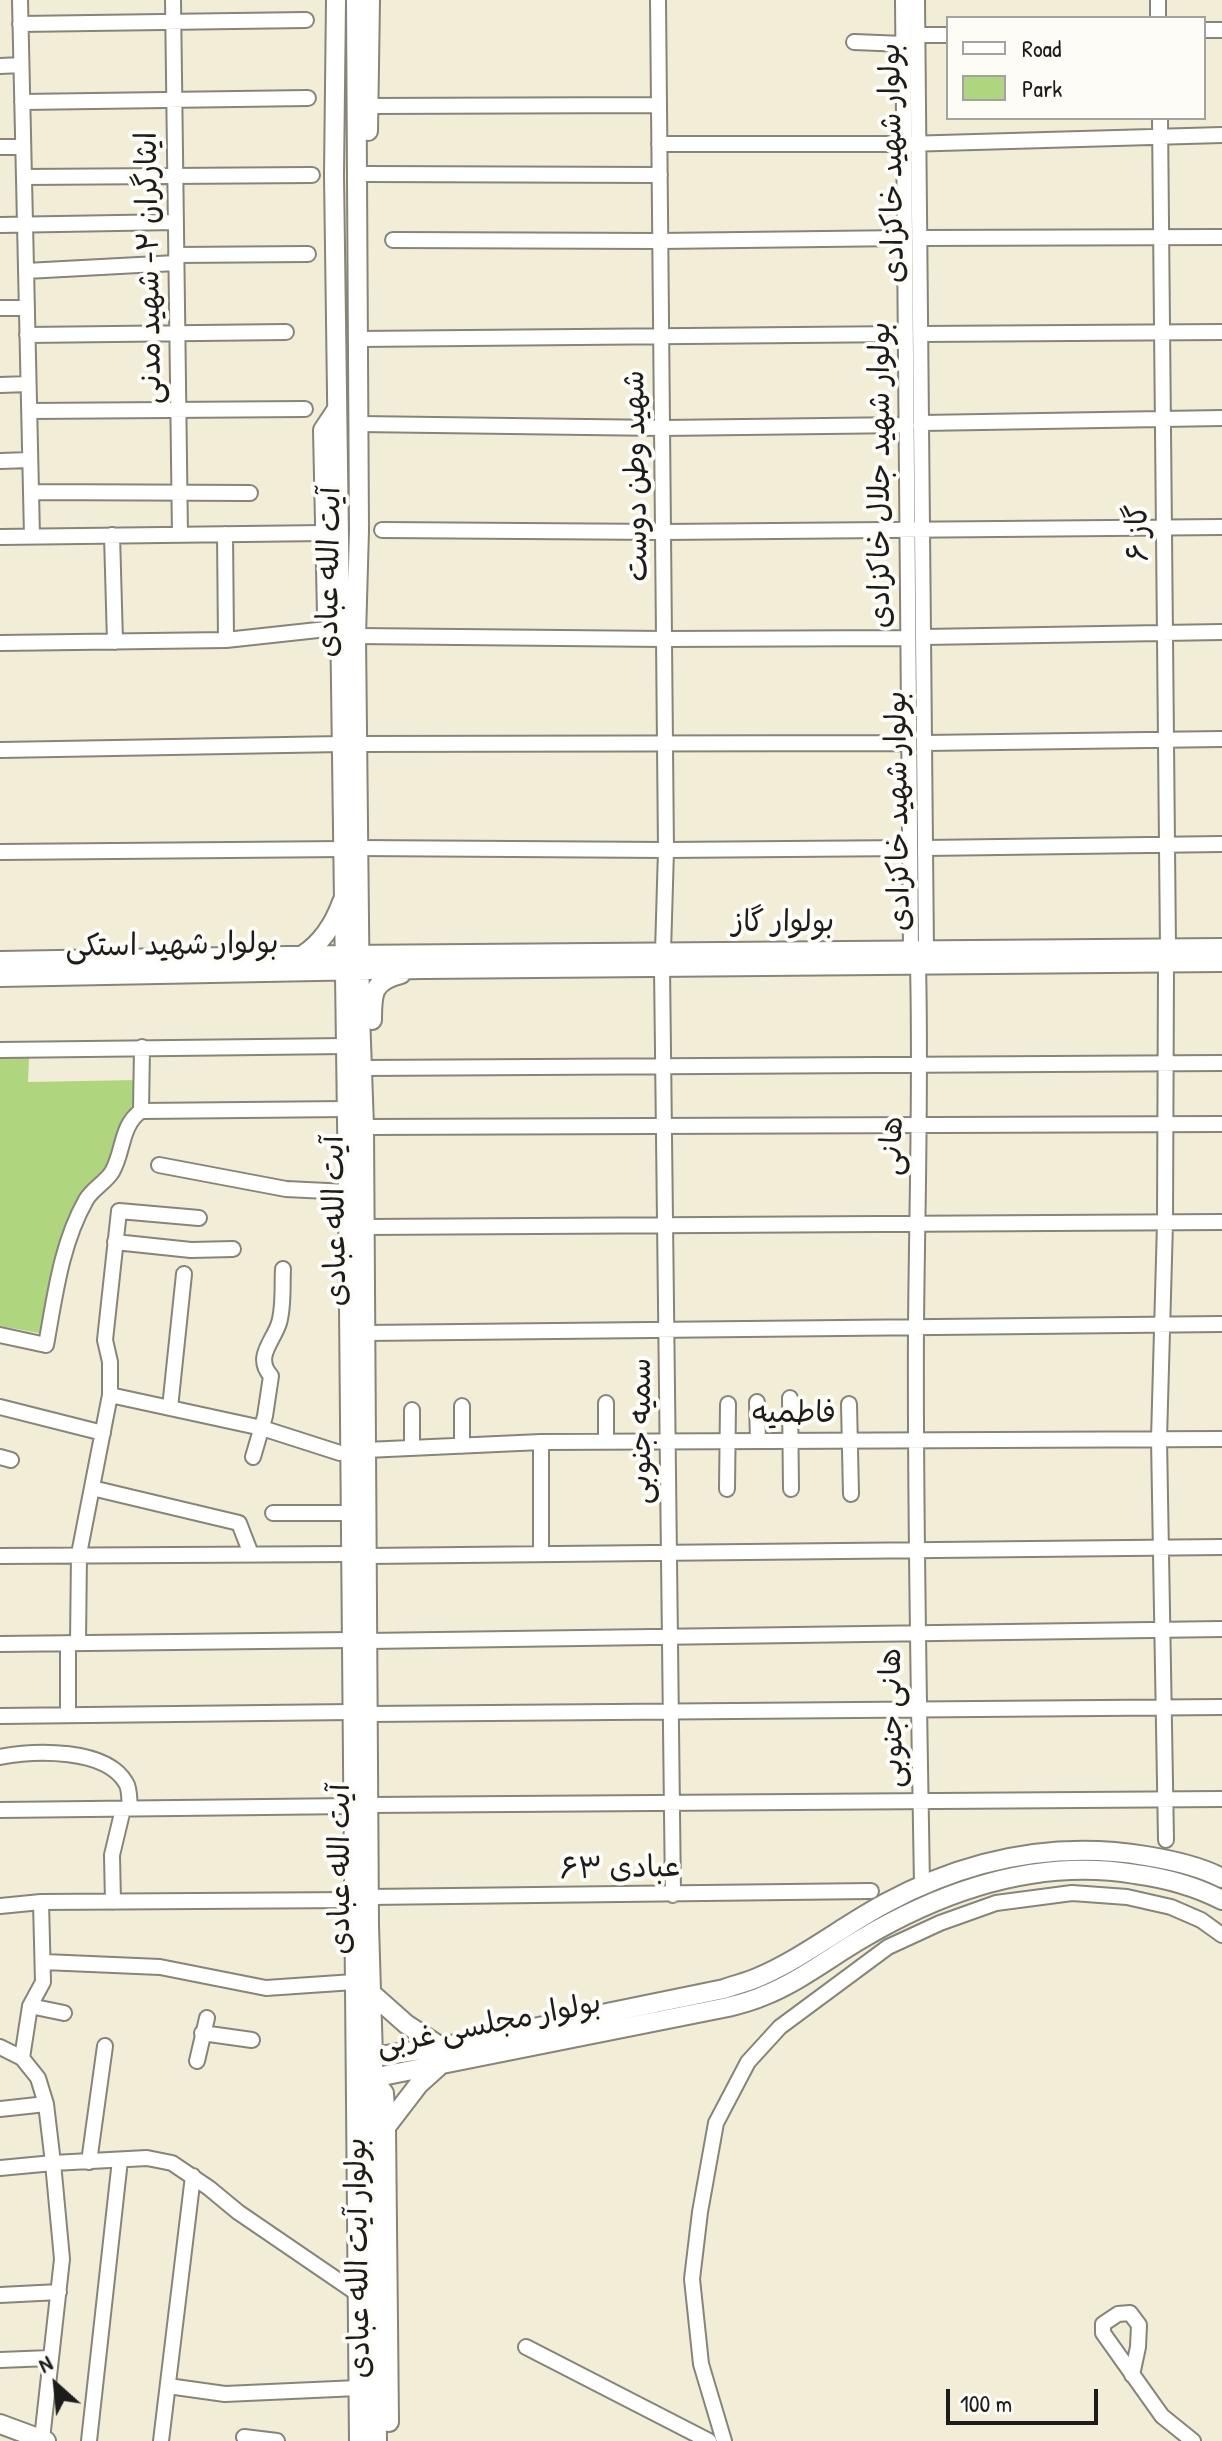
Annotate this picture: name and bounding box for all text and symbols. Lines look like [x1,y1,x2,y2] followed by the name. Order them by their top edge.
[946,16,1206,120] legend
[1022,32,1061,64] text: Road
[873,43,913,283] street label: بولوار شهید خاکزادی
[1022,72,1062,104] text: Park
[130,131,170,405] street label: ایثارگران ۲- شهید مدنی
[863,322,899,628] street label: بولوار شهید جلال خاکزادی
[617,370,657,582] street label: شهید وطن دوست
[311,486,349,658] street label: آیت الله عبادی
[1121,504,1157,562] street label: گاز ۶
[879,691,919,931] street label: بولوار شهید خاکزادی
[732,905,834,941] street label: بولوار گاز
[65,926,279,966] street label: بولوار شهید استکی
[874,1116,912,1176] street label: هانی
[317,1135,355,1307] street label: آیت الله عبادی
[624,1358,660,1504] street label: سمیه جنوبی
[752,1396,836,1432] street label: فاطمیه
[874,1648,912,1788] street label: هانی جنوبی
[323,1784,359,1954] street label: آیت الله عبادی
[560,1850,680,1888] street label: عبادی ۶۳
[374,1986,604,2064] street label: بولوار مجلسی غربی
[339,2137,379,2379] street label: بولوار آیت الله عبادی
[16,2345,96,2425] north arrow
[33,2348,57,2380] text: N
[950,2373,1102,2423] scale bar
[960,2387,1012,2419] text: 100 m

